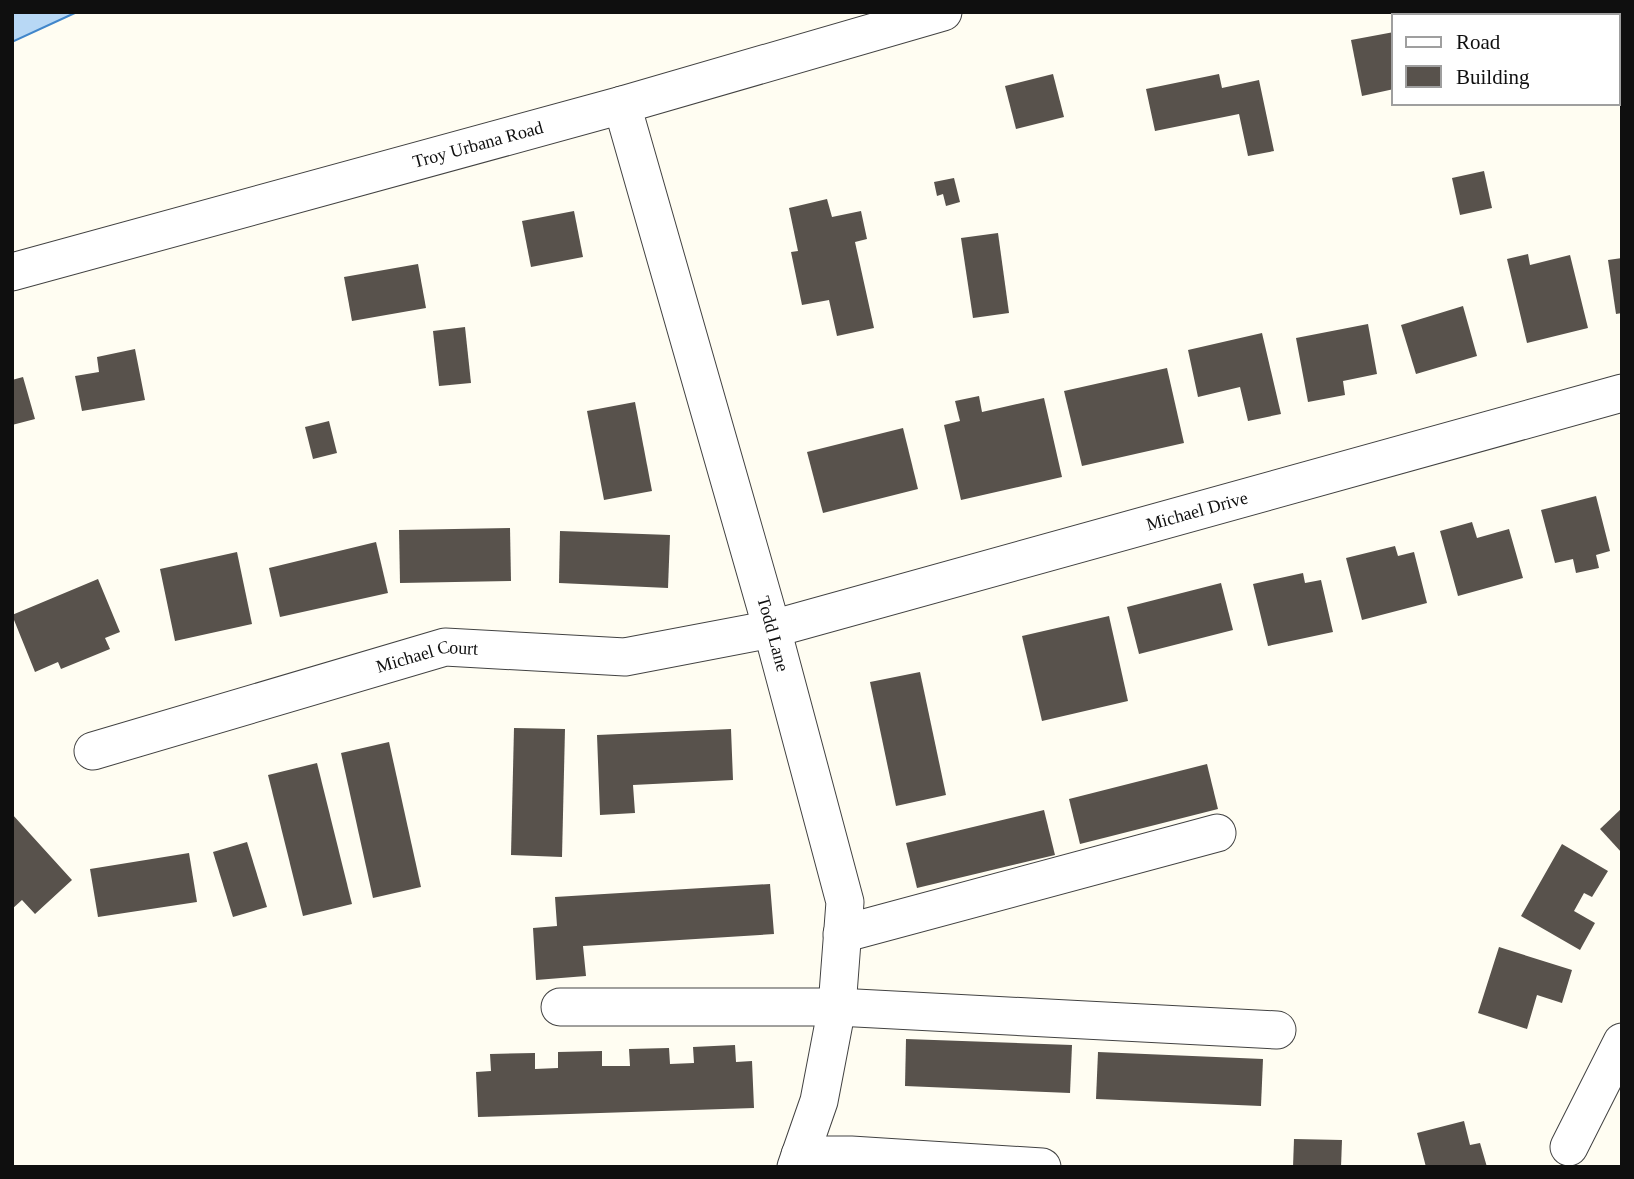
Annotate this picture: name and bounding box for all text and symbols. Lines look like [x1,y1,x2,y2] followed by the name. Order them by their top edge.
[1392,14,1620,105] legend
[1456,30,1501,54] text: Road
[1456,65,1530,89] text: Building
[410,117,545,172] street label: Troy Urbana Road
[1144,487,1250,535] street label: Michael Drive
[753,594,793,674] street label: Todd Lane
[374,636,479,677] street label: Michael Court

